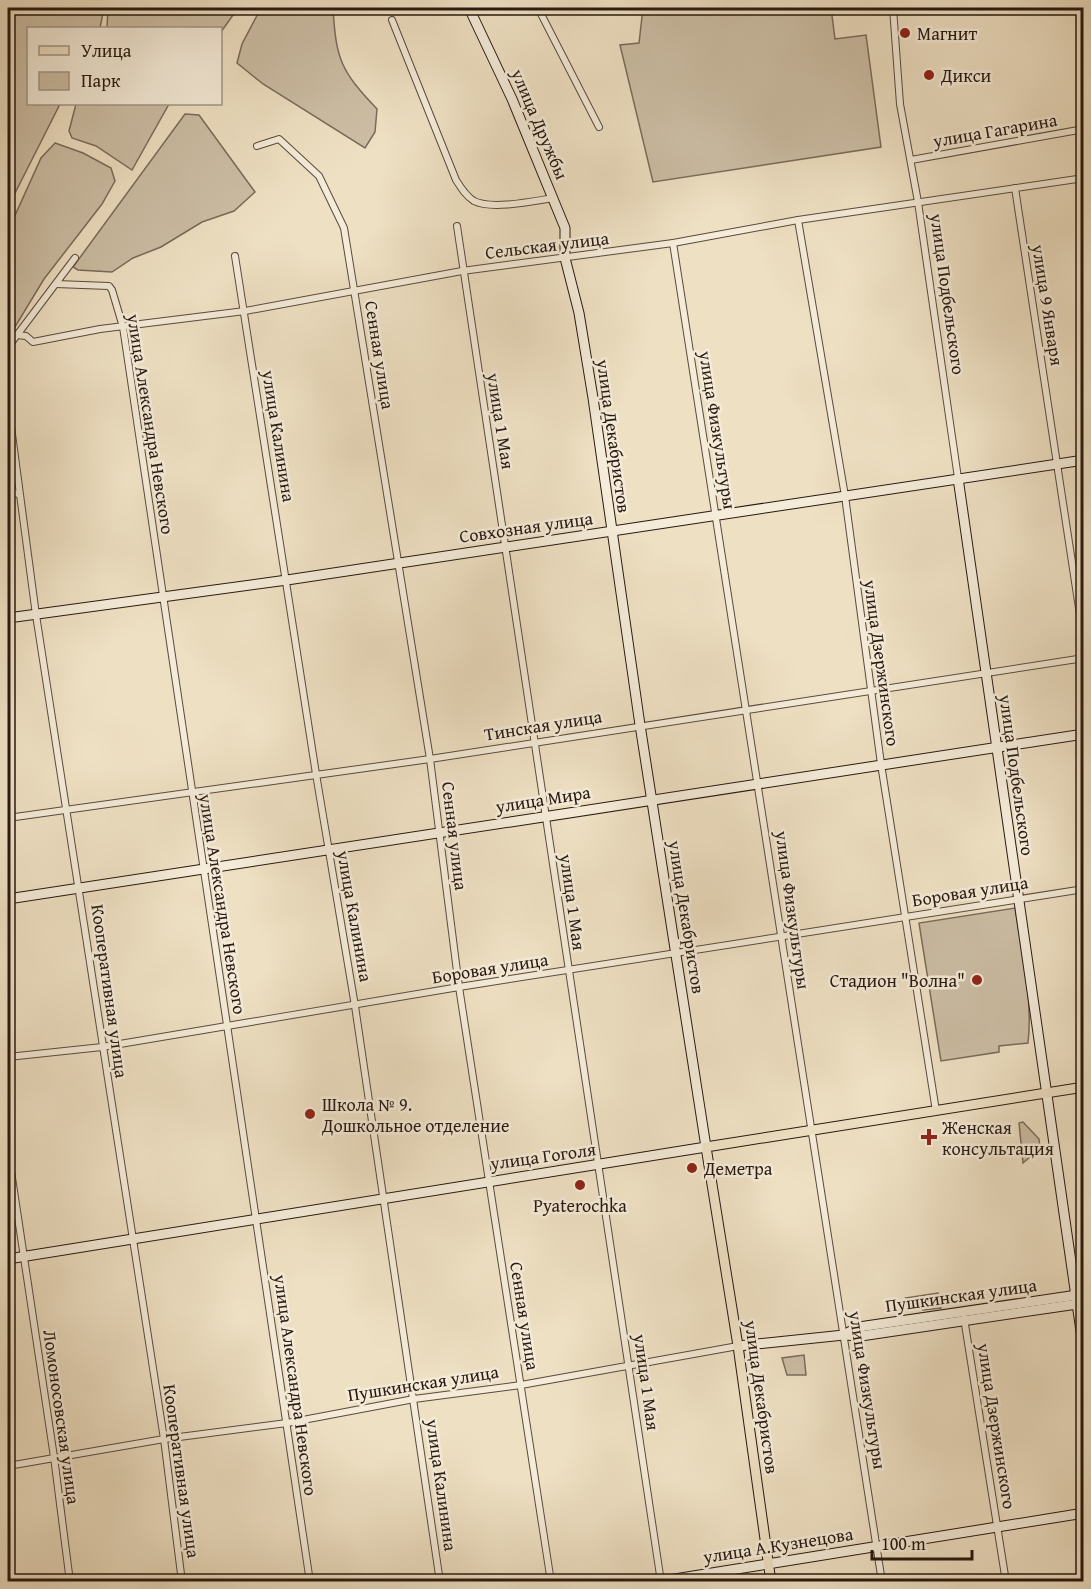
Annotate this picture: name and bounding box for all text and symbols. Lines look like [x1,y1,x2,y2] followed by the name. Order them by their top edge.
[917,20,977,47] place label: Магнит
[898,26,912,40] marker: Магнит
[27,27,222,105] legend
[81,37,132,64] text: Улица
[940,62,992,89] place label: Дикси
[504,64,576,184] street label: улица Дружбы
[81,67,121,94] text: Парк
[922,68,936,82] marker: Дикси
[930,106,1060,154] street label: улица Гагарина
[923,211,973,376] street label: улица Подбельского
[484,224,611,266] street label: Сельская улица
[1025,241,1071,368] street label: улица 9 Января
[358,299,402,412] street label: Сенная улица
[120,311,182,536] street label: улица Александра Невского
[692,348,744,511] street label: улица Физкультуры
[590,356,638,515] street label: улица Декабристов
[255,367,303,504] street label: улица Калинина
[480,370,522,471] street label: улица 1 Мая
[457,504,595,550] street label: Совхозная улица
[857,577,907,748] street label: улица Дзержинского
[992,692,1042,857] street label: улица Подбельского
[482,702,604,748] street label: Тинская улица
[493,778,593,820] street label: улица Мира
[435,780,475,892] street label: Сенная улица
[192,791,254,1016] street label: улица Александра Невского
[768,828,818,991] street label: улица Физкультуры
[661,837,712,996] street label: улица Декабристов
[330,847,380,984] street label: улица Калинина
[553,851,593,952] street label: улица 1 Мая
[910,868,1030,914] street label: Боровая улица
[84,902,136,1080] street label: Кооперативная улица
[430,945,550,991] street label: Боровая улица
[830,967,965,994] place label: Стадион "Волна"
[970,973,984,987] marker: Стадион "Волна"
[321,1091,509,1139] place label: Школа № 9. Дошкольное отделение
[303,1107,317,1121] marker: Школа № 9. Дошкольное отделение
[941,1114,1054,1162] place label: Женская консультация
[920,1128,938,1146] marker: Женская консультация
[488,1135,598,1177] street label: улица Гоголя
[703,1155,773,1182] place label: Деметра
[685,1161,699,1175] marker: Деметра
[573,1178,587,1192] marker: Pyaterochka
[533,1192,627,1219] place label: Pyaterochka
[503,1260,547,1373] street label: Сенная улица
[884,1271,1039,1319] street label: Пушкинская улица
[267,1272,325,1497] street label: улица Александра Невского
[842,1308,894,1471] street label: улица Физкультуры
[738,1317,786,1476] street label: улица Декабристов
[36,1328,88,1506] street label: Ломоносовская улица
[627,1331,667,1432] street label: улица 1 Мая
[970,1340,1023,1511] street label: улица Дзержинского
[346,1358,501,1408] street label: Пушкинская улица
[156,1382,208,1560] street label: Кооперативная улица
[419,1416,465,1553] street label: улица Калинина
[700,1520,855,1570] street label: улица А.Кузнецова
[872,1523,972,1561] scale bar
[881,1530,926,1557] text: 100 m

